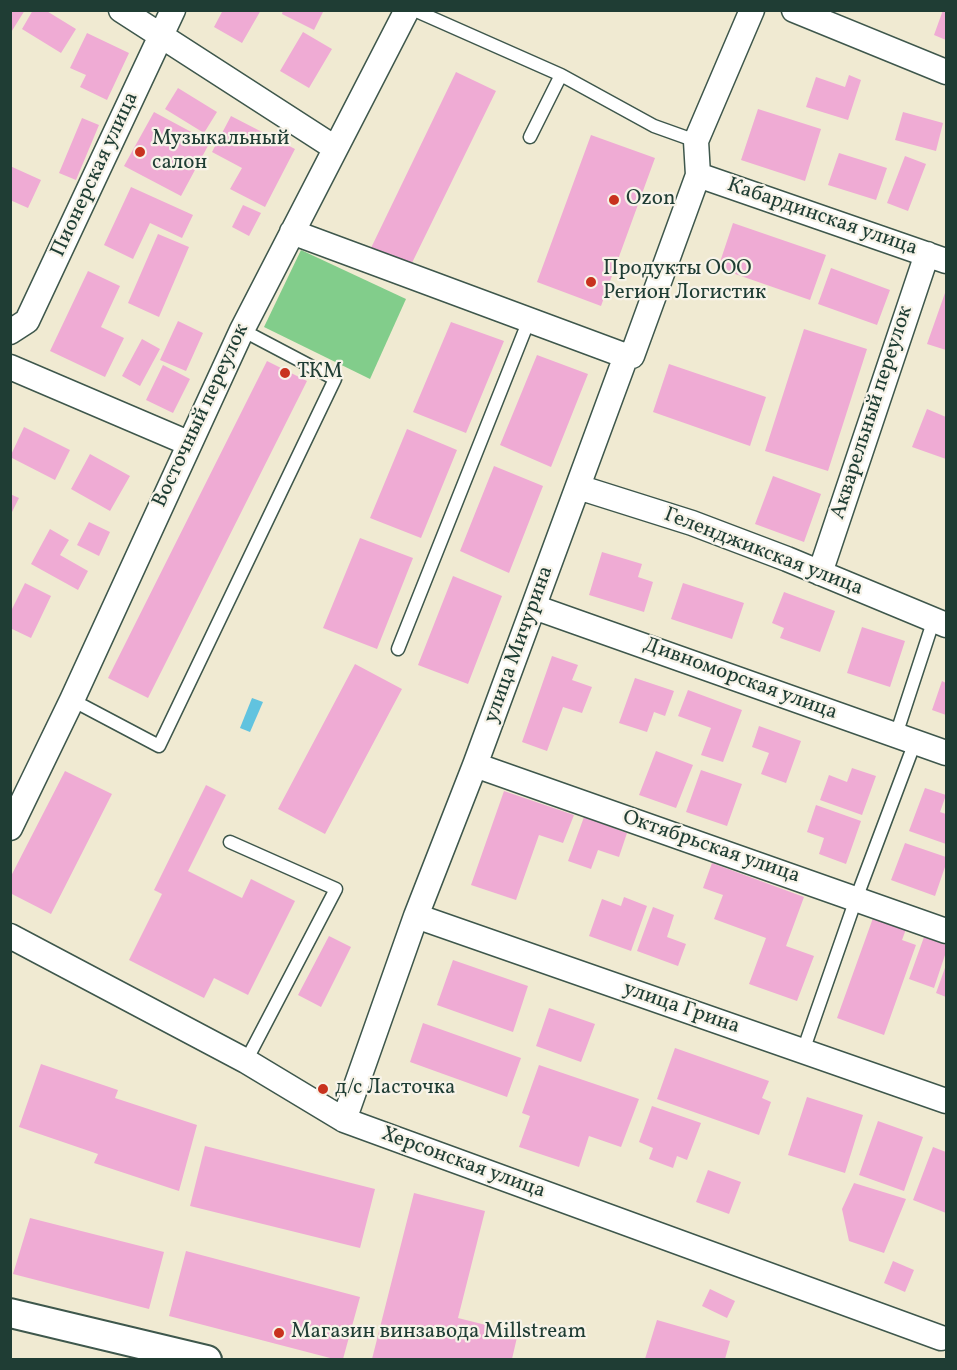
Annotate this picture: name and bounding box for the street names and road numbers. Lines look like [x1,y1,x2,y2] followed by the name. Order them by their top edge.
[47,89,145,261] street label: Пионерская улица
[723,174,921,262] street label: Кабардинская улица
[827,303,919,523] street label: Акварельный переулок
[148,320,256,512] street label: Восточный переулок
[660,503,866,603] street label: Геленджикская улица
[480,563,560,727] street label: улица Мичурина
[640,633,840,727] street label: Дивноморская улица
[619,806,803,890] street label: Октябрьская улица
[619,977,743,1041] street label: улица Грина
[377,1123,549,1205] street label: Херсонская улица

